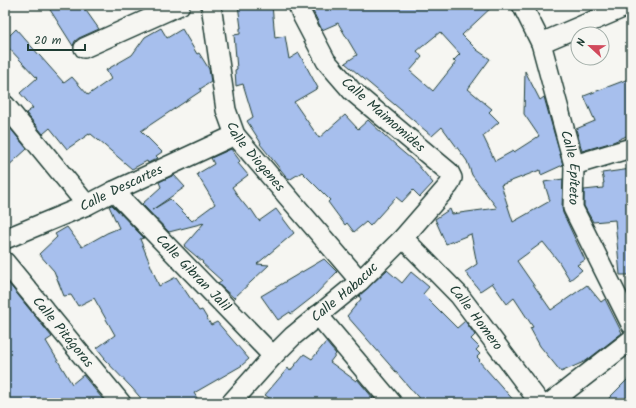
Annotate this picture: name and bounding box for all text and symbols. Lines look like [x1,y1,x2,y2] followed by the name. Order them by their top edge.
[28,26,85,52] scale bar
[570,26,610,66] north arrow
[34,31,62,50] text: 20 m
[572,36,591,49] text: N
[336,72,430,158] street label: Calle Maimomides
[220,119,290,197] street label: Calle Diogenes
[554,128,585,205] street label: Calle Epíteto
[76,159,167,218] street label: Calle Descartes
[150,229,236,317] street label: Calle Gibran Jalil
[306,257,384,328] street label: Calle Habacuc
[444,280,508,355] street label: Calle Homero
[27,292,99,373] street label: Calle Pitágoras

